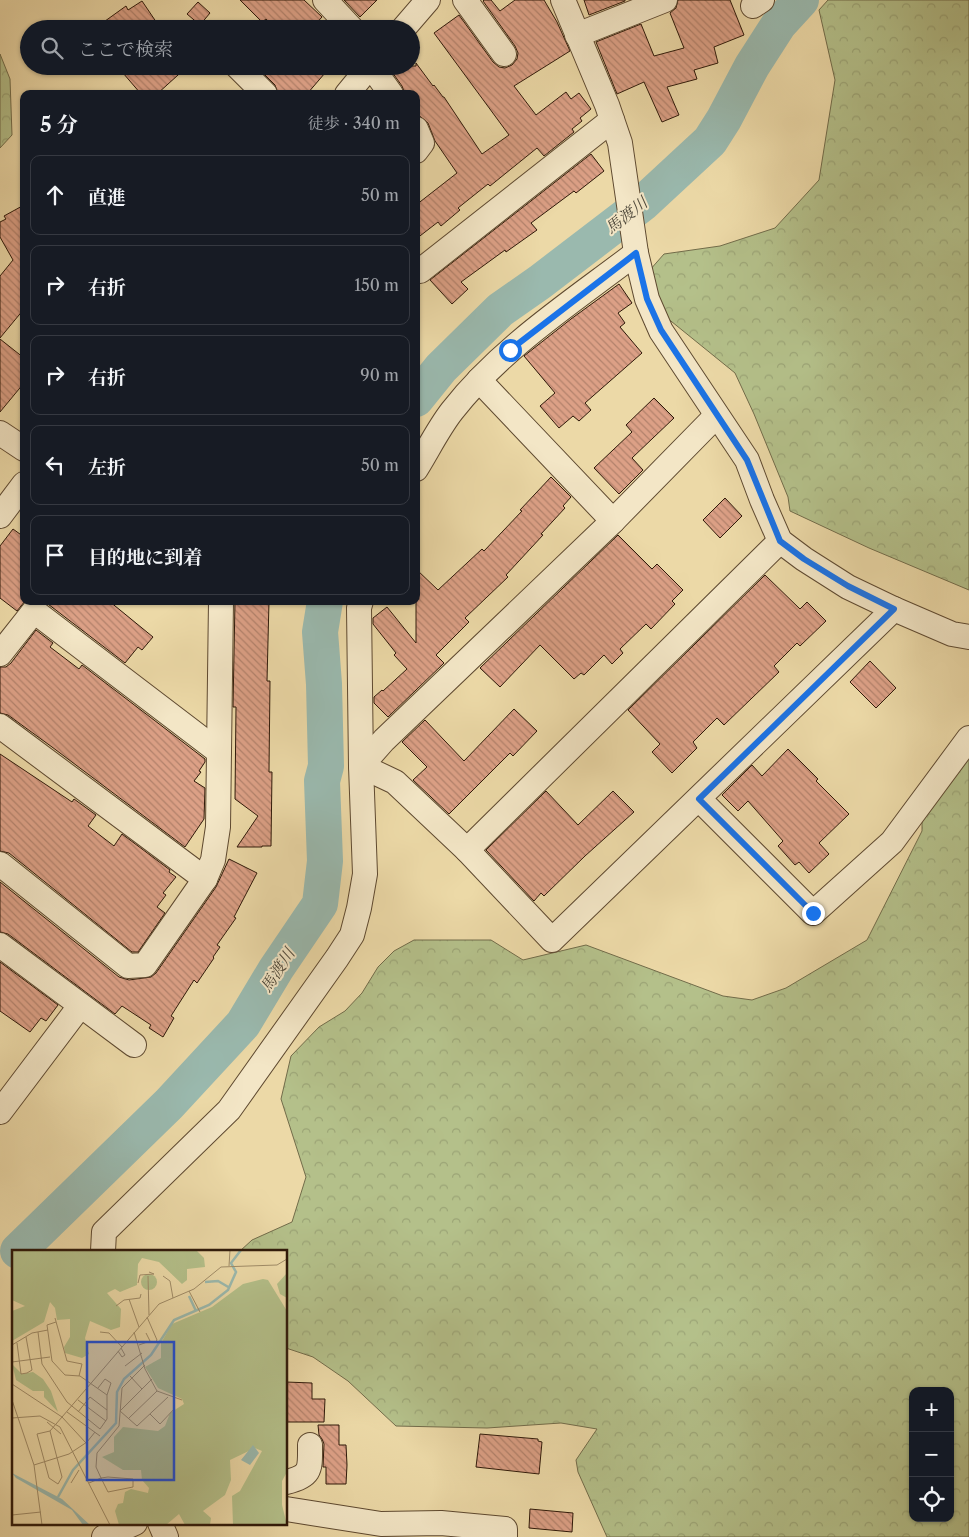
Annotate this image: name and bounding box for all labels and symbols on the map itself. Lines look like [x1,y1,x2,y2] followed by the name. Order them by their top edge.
[601,191,653,238] water label: 馬渡川
[499,339,522,362] route start
[802,902,825,925] route end
[256,943,300,996] water label: 馬渡川
[12,1250,288,1524] inset map

